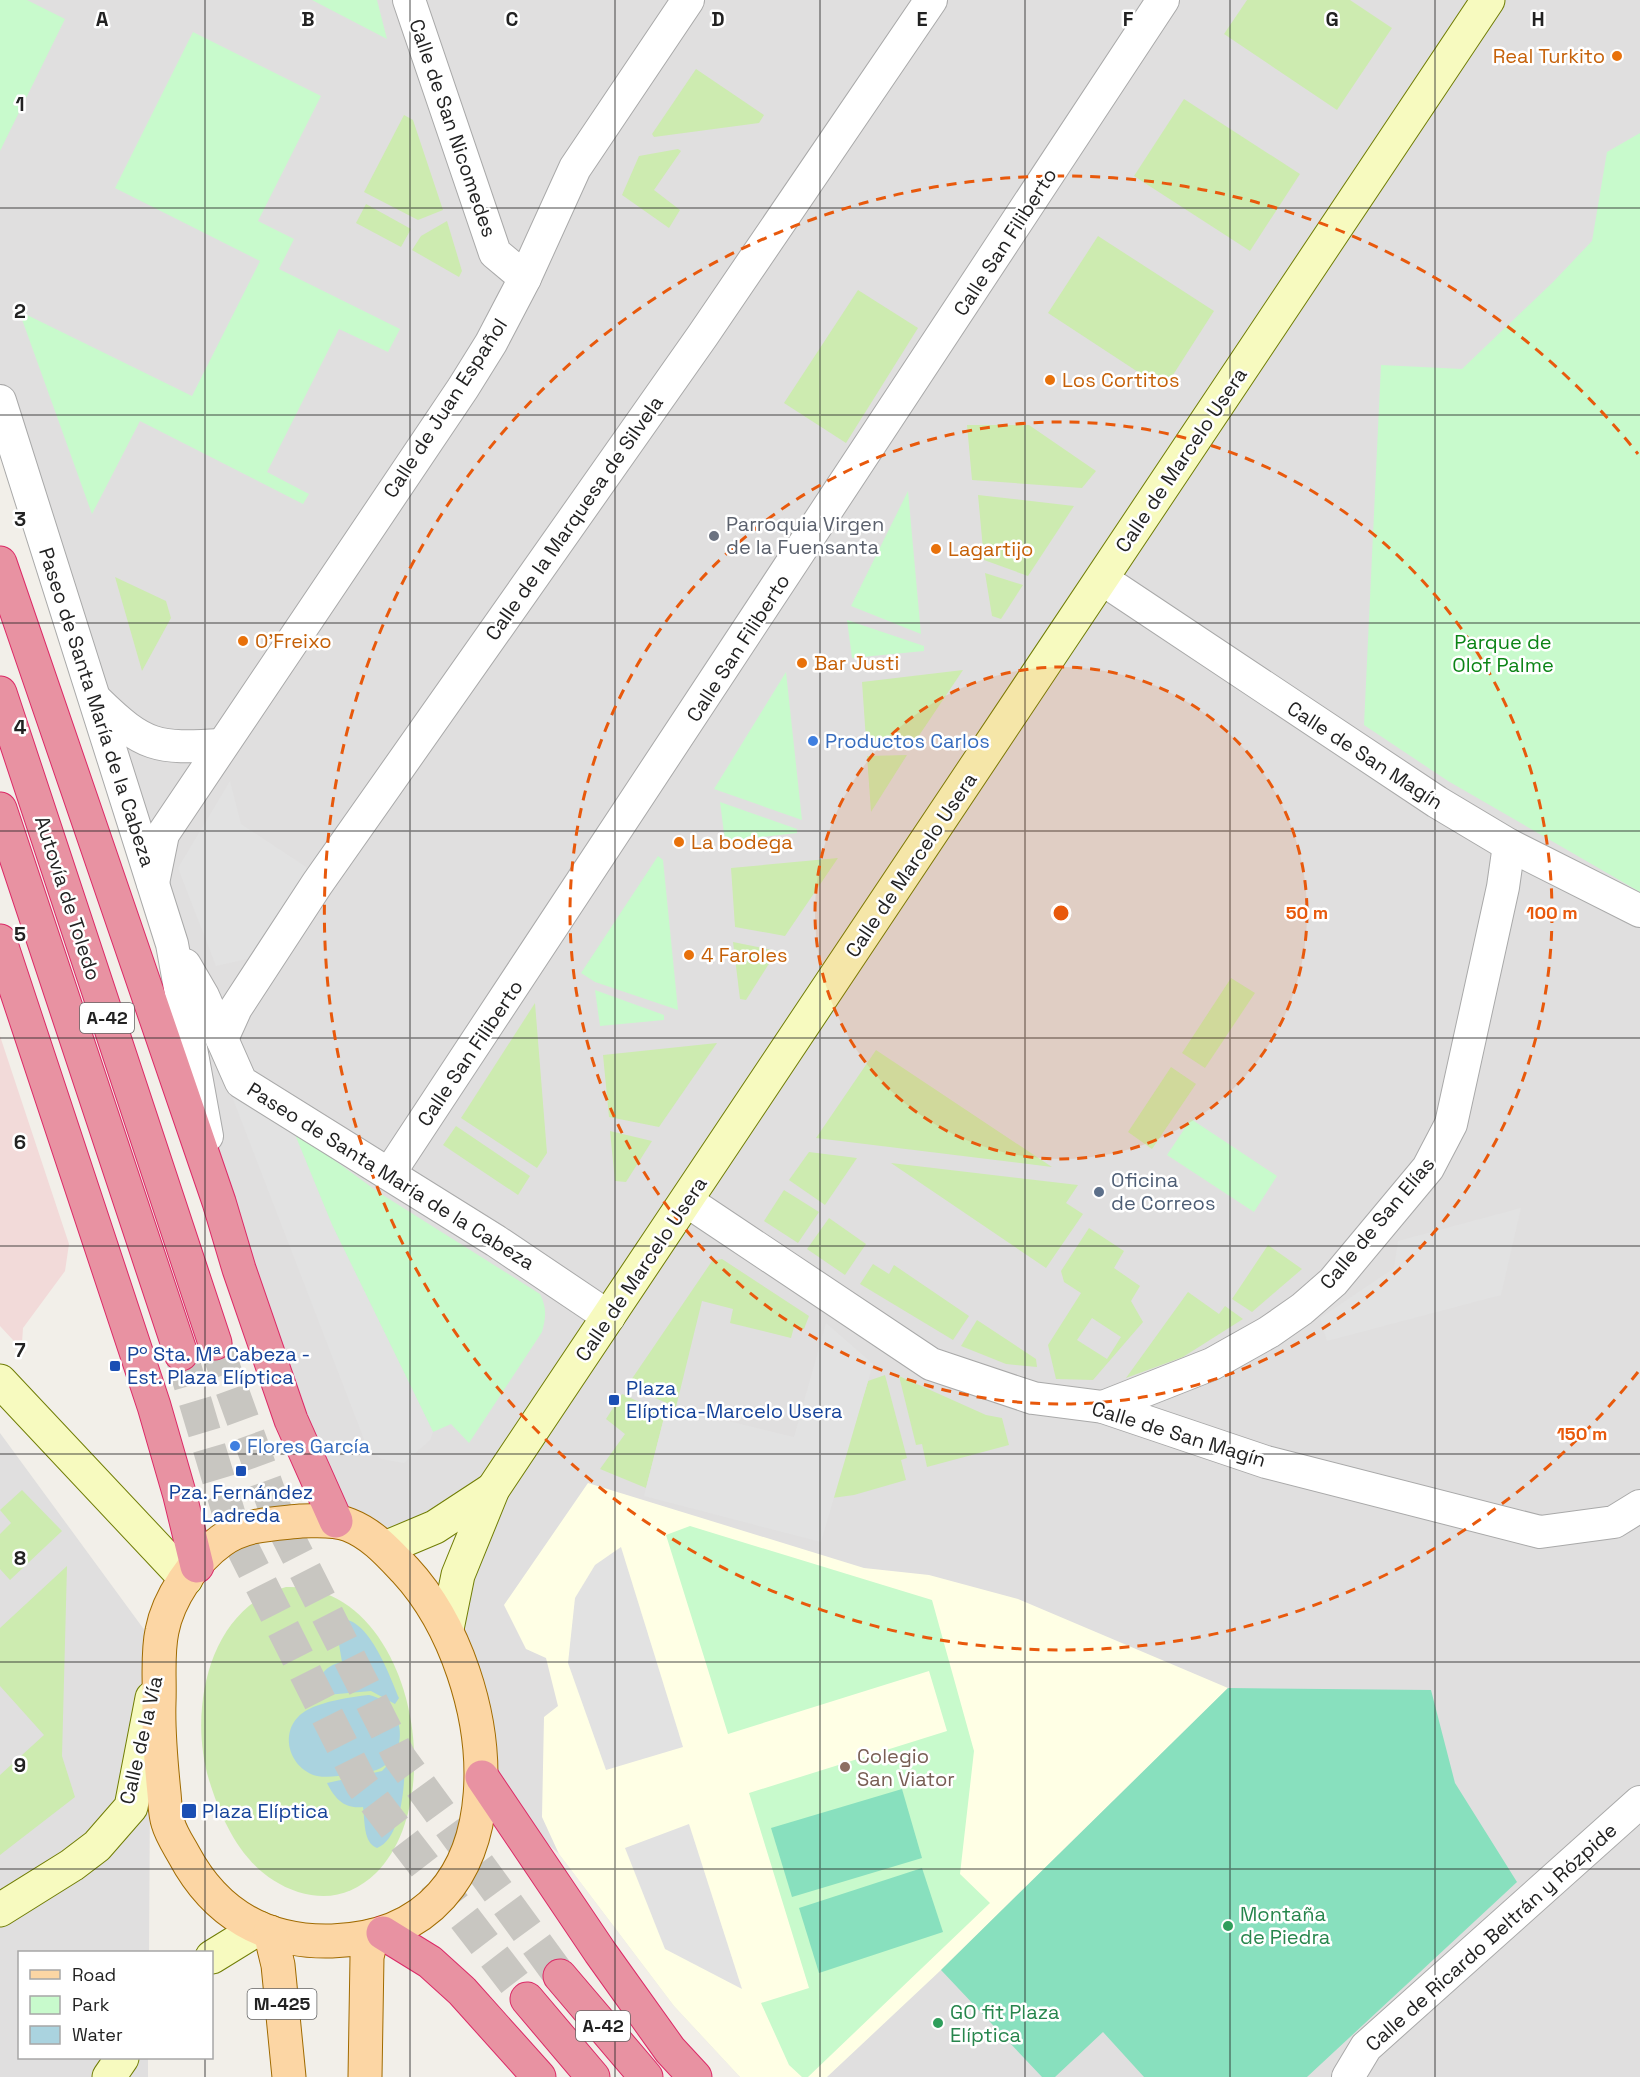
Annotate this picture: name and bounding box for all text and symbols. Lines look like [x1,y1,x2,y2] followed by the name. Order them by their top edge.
[96,6,109,32] text: A
[301,6,315,32] text: B
[506,6,519,32] text: C
[711,6,725,32] text: D
[916,6,928,32] text: E
[1123,6,1134,32] text: F
[1325,6,1339,32] text: G
[1531,6,1545,32] text: H
[403,16,503,240] street label: Calle de San Nicomedes
[1493,43,1605,69] place label: Real Turkito
[1610,49,1624,63] marker: Real Turkito
[15,91,25,117] text: 1
[947,163,1063,321] street label: Calle San Filiberto
[14,298,26,324] text: 2
[377,313,513,503] street label: Calle de Juan Español
[1109,363,1253,557] street label: Calle de Marcelo Usera
[1062,367,1179,393] place label: Los Cortitos
[1043,373,1057,387] marker: Los Cortitos
[479,391,669,645] street label: Calle de la Marquesa de Silvela
[14,506,26,532] text: 3
[726,511,884,560] place label: Parroquia Virgen de la Fuensanta
[707,529,721,543] marker: Parroquia Virgen de la Fuensanta
[948,536,1033,562] place label: Lagartijo
[929,542,943,556] marker: Lagartijo
[33,544,161,870] street label: Paseo de Santa María de la Cabeza
[680,569,796,727] street label: Calle San Filiberto
[255,628,332,654] place label: O'Freixo
[1452,629,1554,678] park label: Parque de Olof Palme
[236,634,250,648] marker: O'Freixo
[814,650,899,676] place label: Bar Justi
[795,656,809,670] marker: Bar Justi
[1282,695,1448,815] street label: Calle de San Magín
[14,714,27,740] text: 4
[825,728,990,754] place label: Productos Carlos
[806,734,820,748] marker: Productos Carlos
[839,768,983,962] street label: Calle de Marcelo Usera
[29,812,107,984] street label: Autovía de Toledo
[691,829,793,855] place label: La bodega
[672,835,686,849] marker: La bodega
[1286,901,1328,924] text: 50 m
[1526,901,1578,924] text: 100 m
[1051,903,1071,923] centre of rings
[14,921,26,947] text: 5
[701,942,788,968] place label: 4 Faroles
[682,948,696,962] marker: 4 Faroles
[411,975,529,1131] street label: Calle San Filiberto
[80,1003,134,1033] road number: A-42
[242,1076,540,1276] street label: Paseo de Santa María de la Cabeza
[14,1129,26,1155] text: 6
[1314,1151,1440,1295] street label: Calle de San Elías
[1111,1167,1216,1216] place label: Oficina de Correos
[569,1172,713,1366] street label: Calle de Marcelo Usera
[1092,1185,1106,1199] marker: Oficina de Correos
[14,1337,26,1363] text: 7
[127,1341,310,1390] place label: Pº Sta. Mª Cabeza - Est. Plaza Elíptica
[108,1359,122,1373] marker: Pº Sta. Mª Cabeza - Est. Plaza Elíptica
[626,1375,843,1424] place label: Plaza Elíptica-Marcelo Usera
[607,1393,621,1407] marker: Plaza Elíptica-Marcelo Usera
[1089,1395,1269,1473] street label: Calle de San Magín
[1557,1422,1607,1445] text: 150 m
[247,1433,370,1459] place label: Flores García
[228,1439,242,1453] marker: Flores García
[234,1464,248,1478] marker: Pza. Fernández Ladreda
[169,1479,313,1528] place label: Pza. Fernández Ladreda
[14,1545,26,1571] text: 8
[114,1673,168,1807] street label: Calle de la Vía
[857,1743,955,1792] place label: Colegio San Viator
[14,1752,26,1778] text: 9
[838,1760,852,1774] marker: Colegio San Viator
[202,1798,329,1824] place label: Plaza Elíptica
[180,1802,198,1820] marker: Plaza Elíptica
[1360,1817,1622,2057] street label: Calle de Ricardo Beltrán y Rózpide
[1240,1901,1330,1950] place label: Montaña de Piedra
[1221,1919,1235,1933] marker: Montaña de Piedra
[18,1951,213,2059] legend
[72,1963,116,1986] text: Road
[248,1989,316,2019] road number: M-425
[72,1993,110,2016] text: Park
[950,1999,1060,2048] place label: GO fit Plaza Elíptica
[576,2011,630,2041] road number: A-42
[931,2016,945,2030] marker: GO fit Plaza Elíptica
[72,2023,123,2046] text: Water

